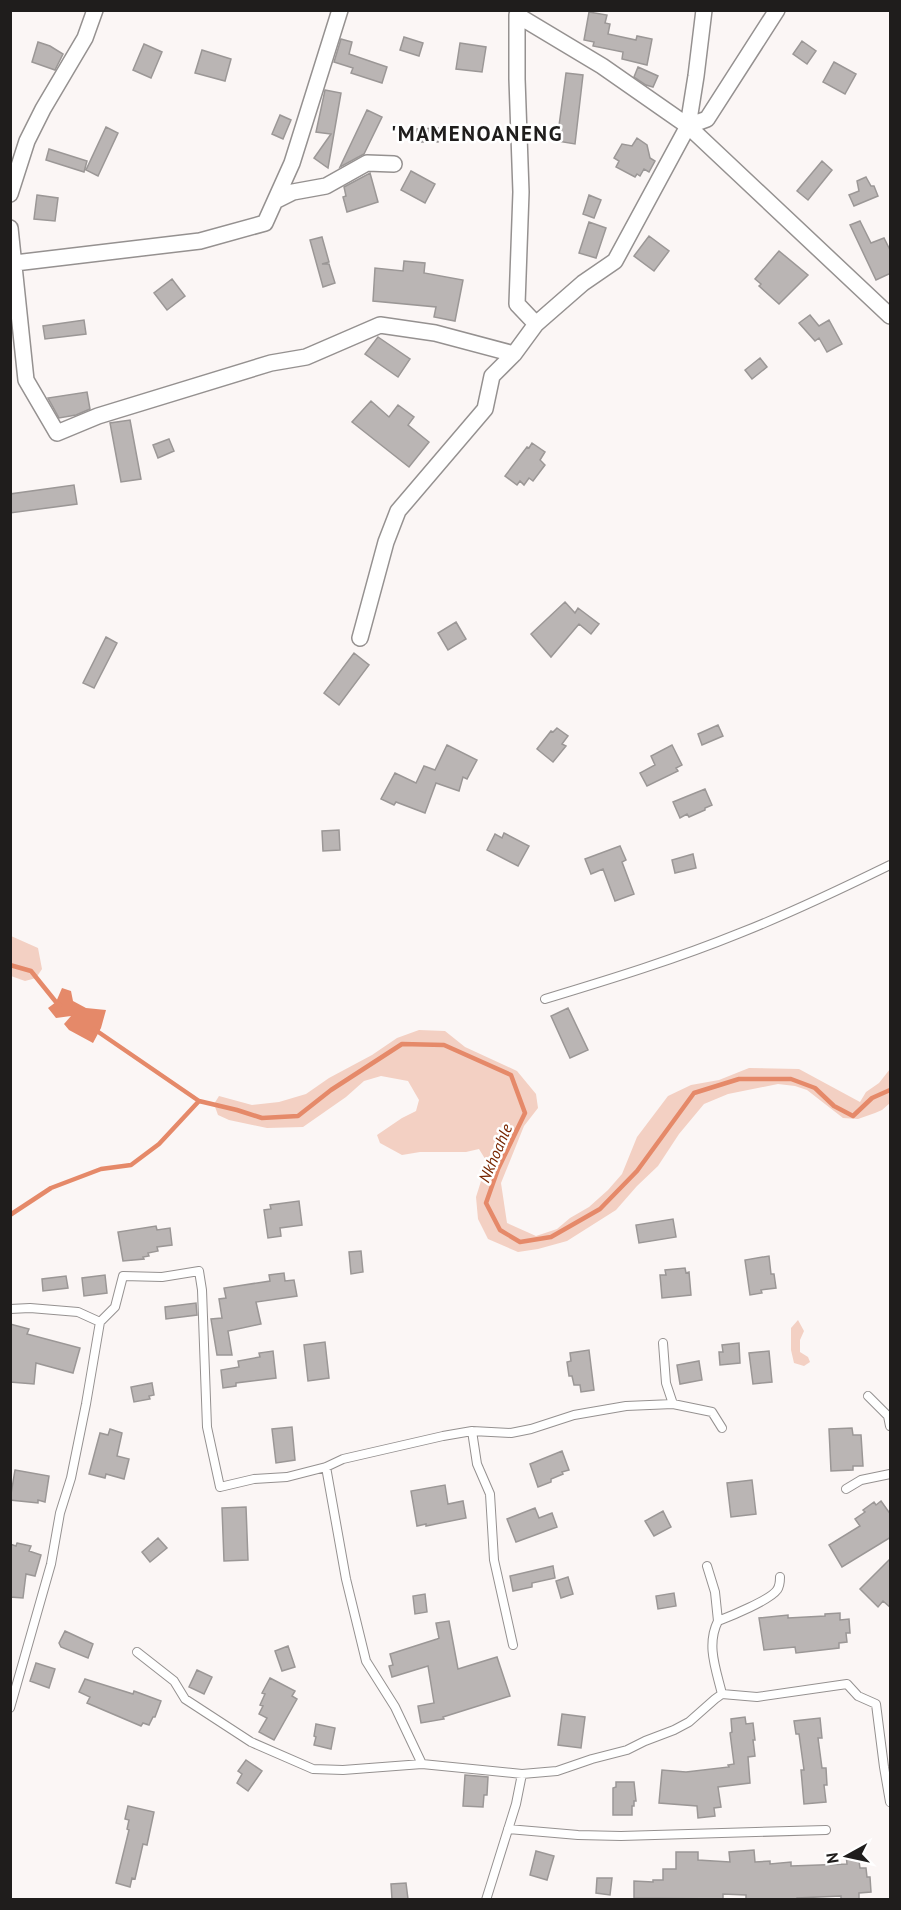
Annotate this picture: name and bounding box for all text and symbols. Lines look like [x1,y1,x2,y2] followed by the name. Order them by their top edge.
[391,120,563,147] district label: 'MAMENOANENG
[474,1120,517,1185] water label: Nkhoahle
[817,1826,877,1886] north arrow
[822,1851,843,1865] text: N

